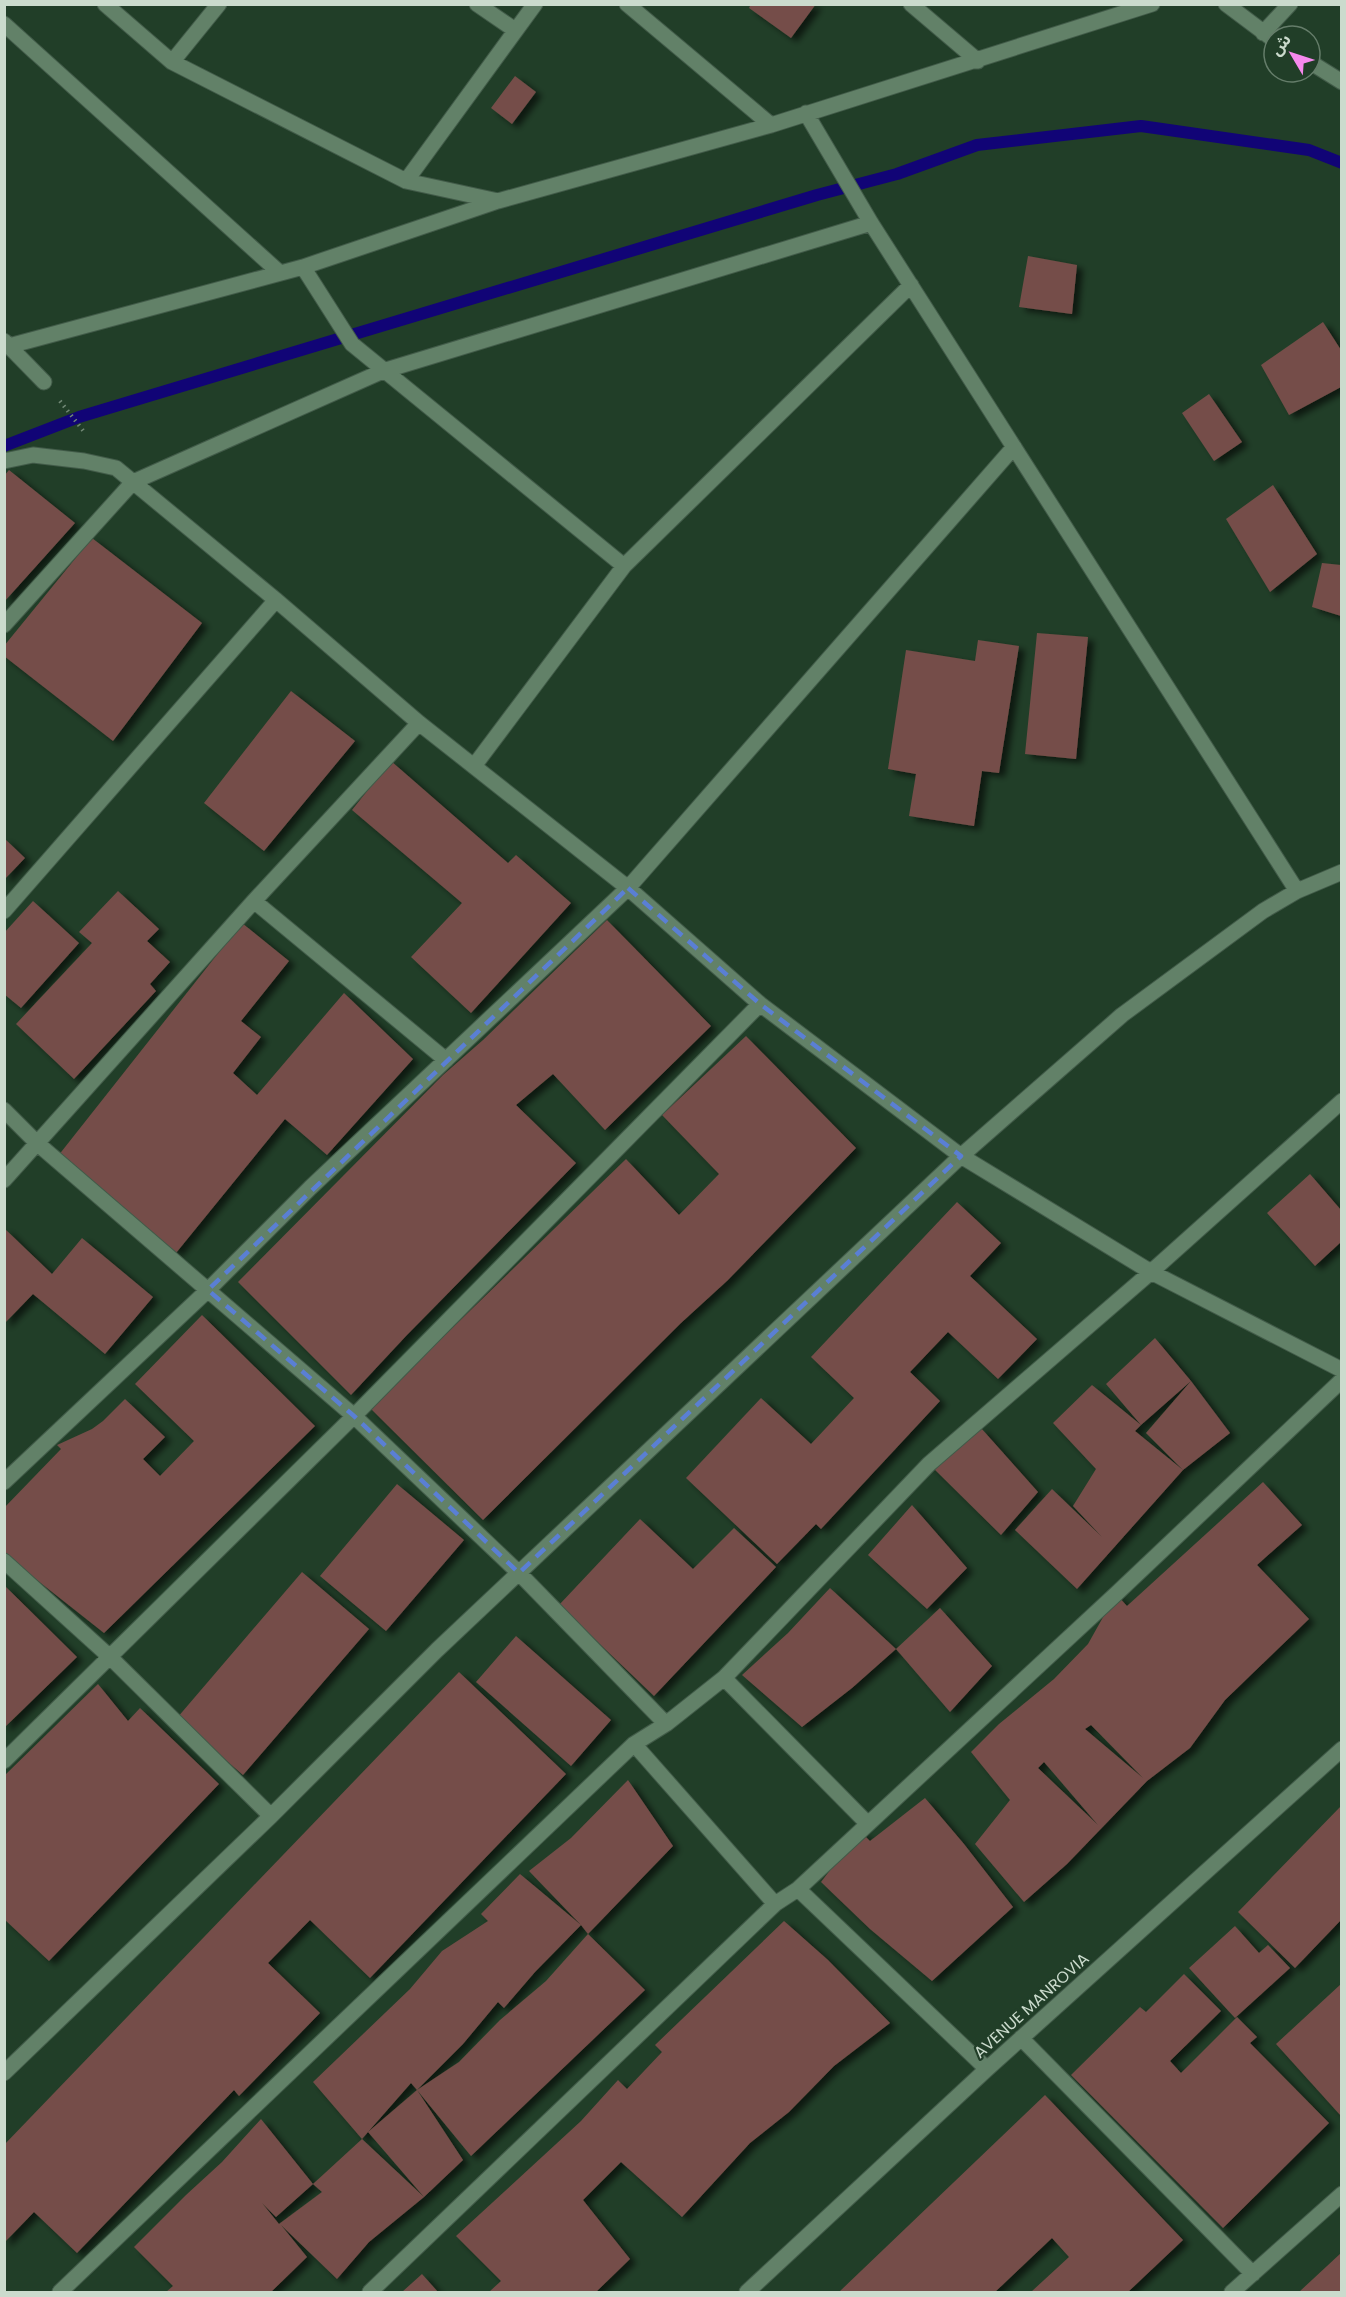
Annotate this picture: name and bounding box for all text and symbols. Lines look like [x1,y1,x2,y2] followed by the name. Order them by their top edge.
[1262,24,1322,84] north arrow
[1265,29,1297,61] text: ش
[969,1947,1094,2063] street label: AVENUE MANROVIA

